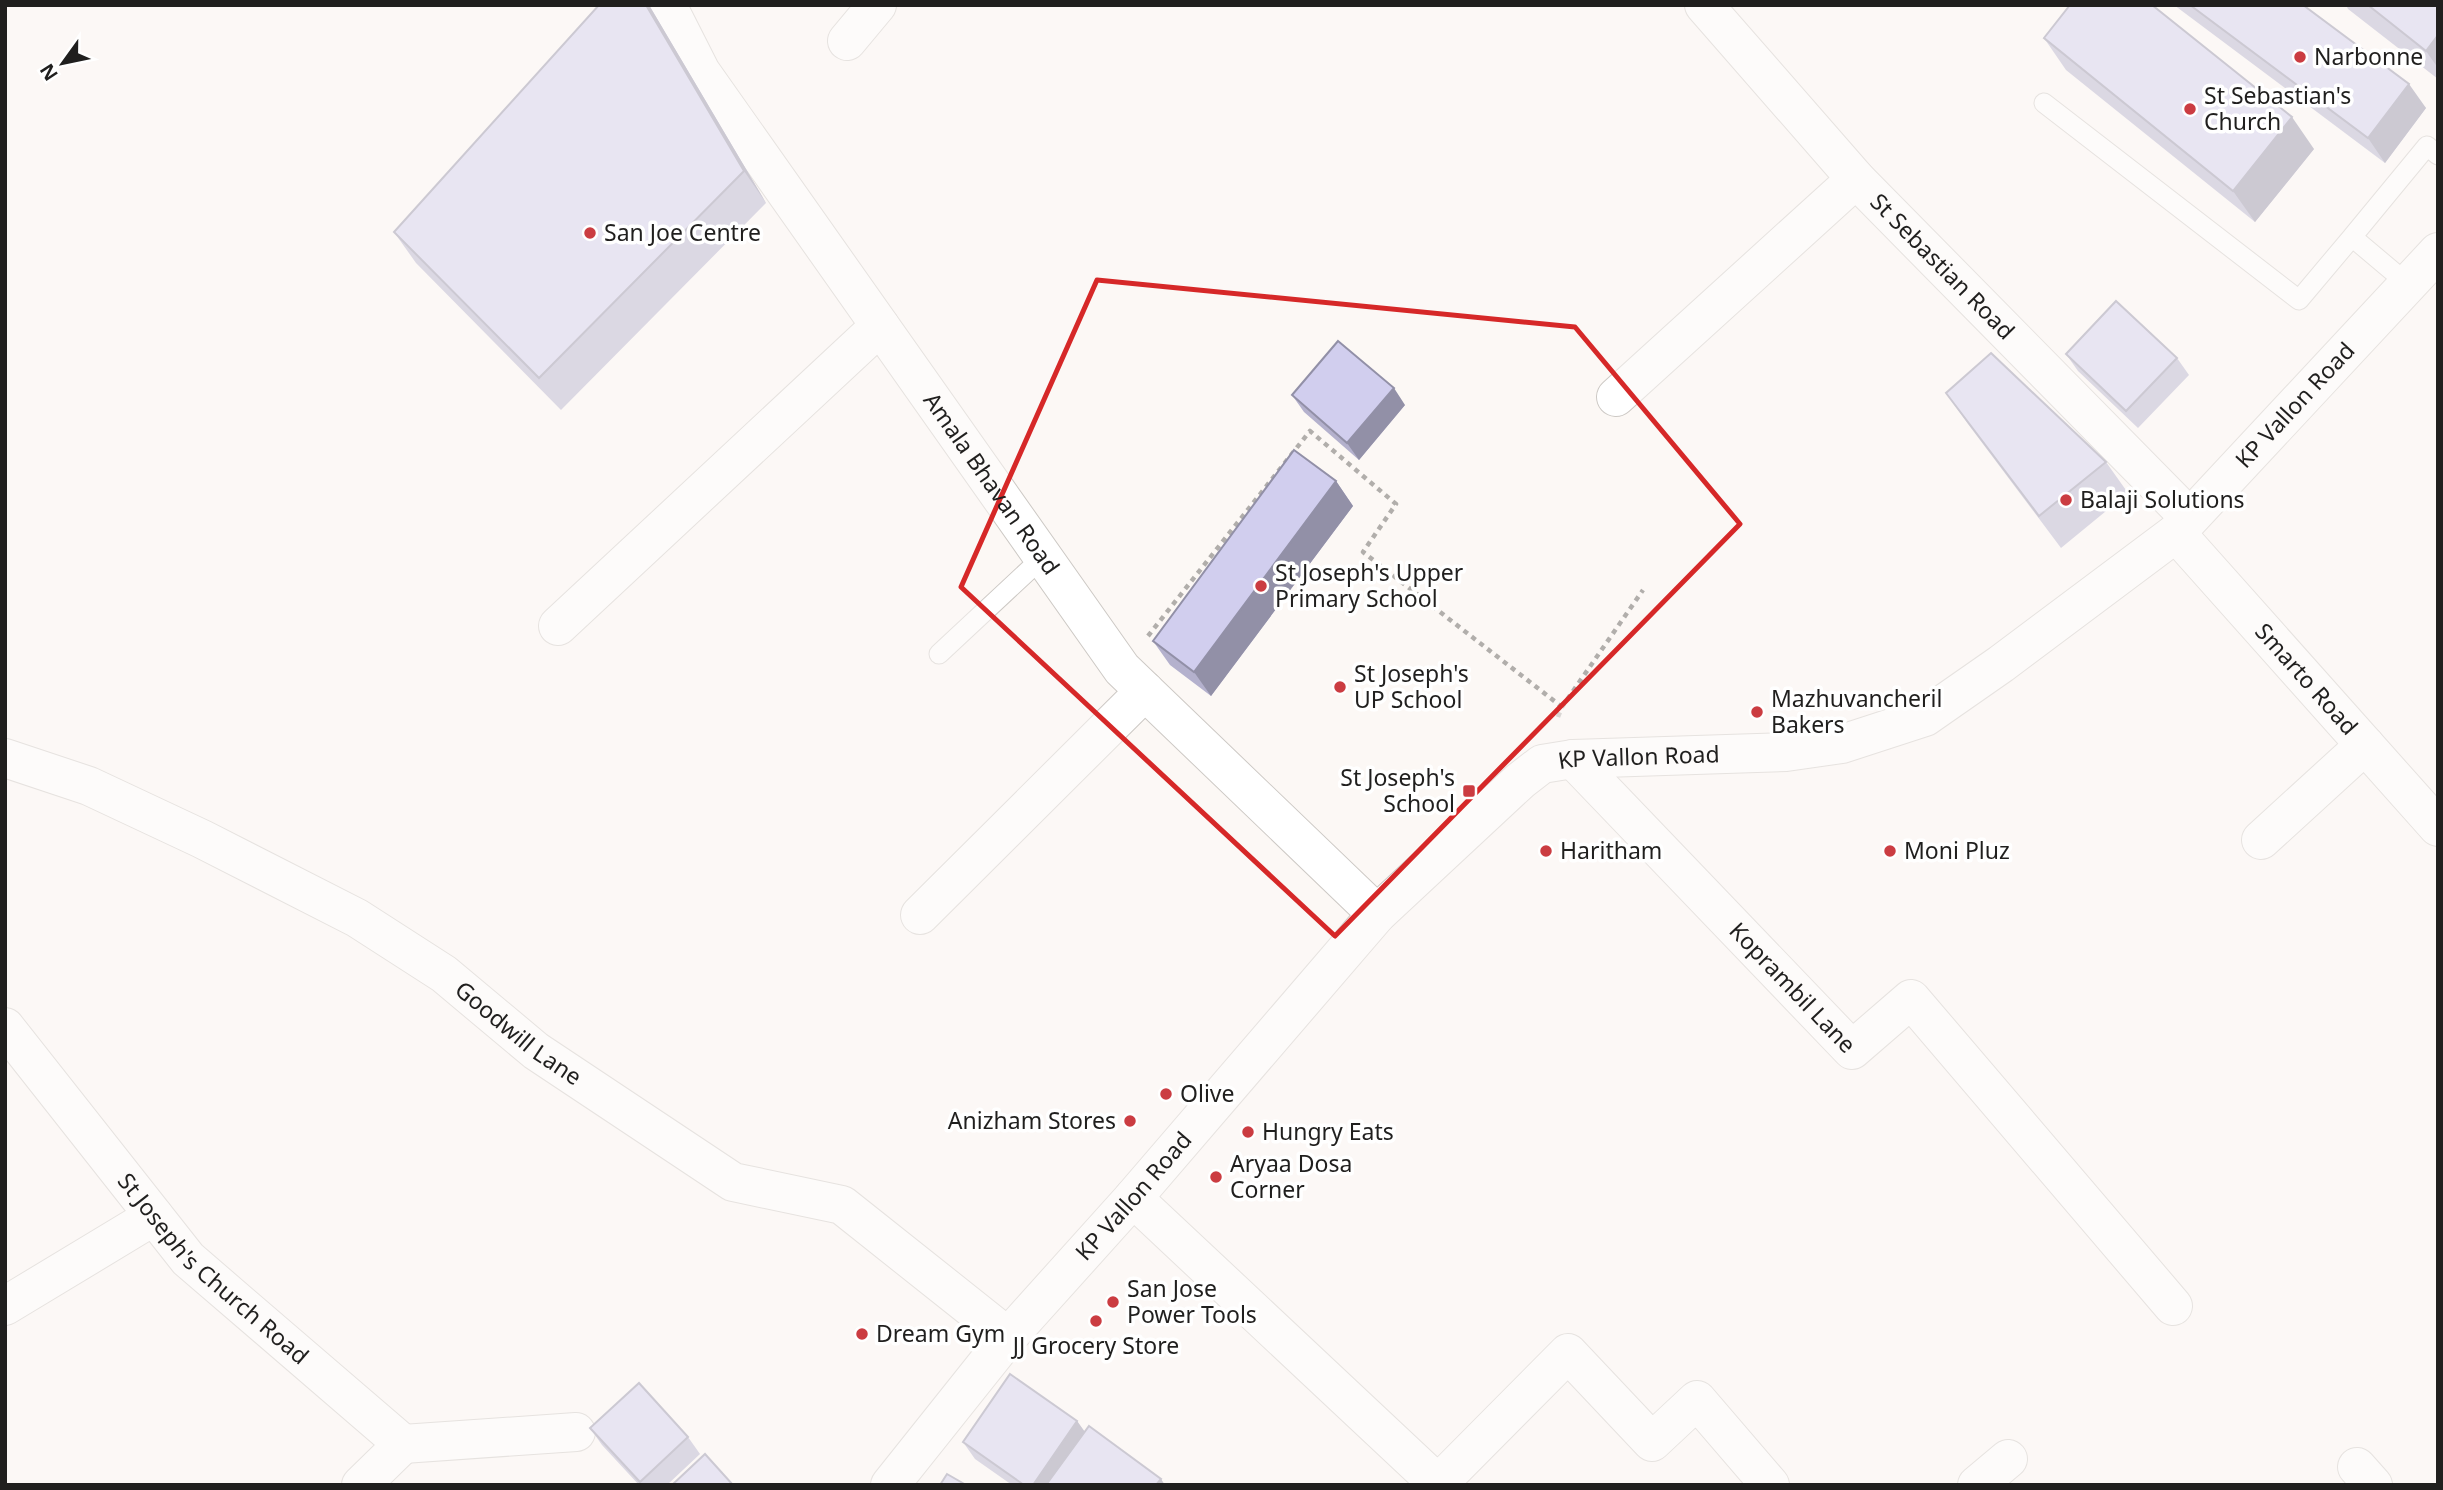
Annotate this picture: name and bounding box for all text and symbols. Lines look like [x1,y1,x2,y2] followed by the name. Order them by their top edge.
[28,28,98,98] north arrow
[2314,40,2423,72] place label: Narbonne
[2292,49,2308,65] marker: Narbonne
[34,59,64,86] text: N
[2204,79,2351,137] place label: St Sebastian's Church
[2182,101,2198,117] marker: St Sebastian's Church
[1864,186,2022,346] street label: St Sebastian Road
[604,216,761,248] place label: San Joe Centre
[582,225,598,241] marker: San Joe Centre
[2228,335,2361,475] street label: KP Vallon Road
[917,386,1068,581] street label: Amala Bhavan Road
[2080,483,2245,515] place label: Balaji Solutions
[2058,492,2074,508] marker: Balaji Solutions
[1275,556,1464,614] place label: St Joseph's Upper Primary School
[1253,578,1269,594] marker: St Joseph's Upper Primary School
[2249,616,2366,742] street label: Smarto Road
[1354,657,1469,715] place label: St Joseph's UP School
[1332,679,1348,695] marker: St Joseph's UP School
[1771,682,1942,740] place label: Mazhuvancheril Bakers
[1749,704,1765,720] marker: Mazhuvancheril Bakers
[1555,737,1720,776] street label: KP Vallon Road
[1340,761,1455,819] place label: St Joseph's School
[1461,783,1477,799] marker: St Joseph's School
[1560,834,1662,866] place label: Haritham
[1904,834,2010,866] place label: Moni Pluz
[1538,843,1554,859] marker: Haritham
[1882,843,1898,859] marker: Moni Pluz
[1723,915,1863,1060] street label: Koprambil Lane
[449,973,588,1092] street label: Goodwill Lane
[1180,1077,1235,1109] place label: Olive
[1158,1086,1174,1102] marker: Olive
[948,1104,1116,1136] place label: Anizham Stores
[1122,1113,1138,1129] marker: Anizham Stores
[1262,1115,1394,1147] place label: Hungry Eats
[1067,1124,1198,1267] street label: KP Vallon Road
[1240,1124,1256,1140] marker: Hungry Eats
[1230,1147,1352,1205] place label: Aryaa Dosa Corner
[111,1166,316,1371] street label: St Joseph's Church Road
[1208,1169,1224,1185] marker: Aryaa Dosa Corner
[1127,1272,1257,1330] place label: San Jose Power Tools
[1105,1294,1121,1310] marker: San Jose Power Tools
[1088,1313,1104,1329] marker: JJ Grocery Store
[876,1317,1005,1349] place label: Dream Gym
[854,1326,870,1342] marker: Dream Gym
[1011,1329,1179,1361] place label: JJ Grocery Store

